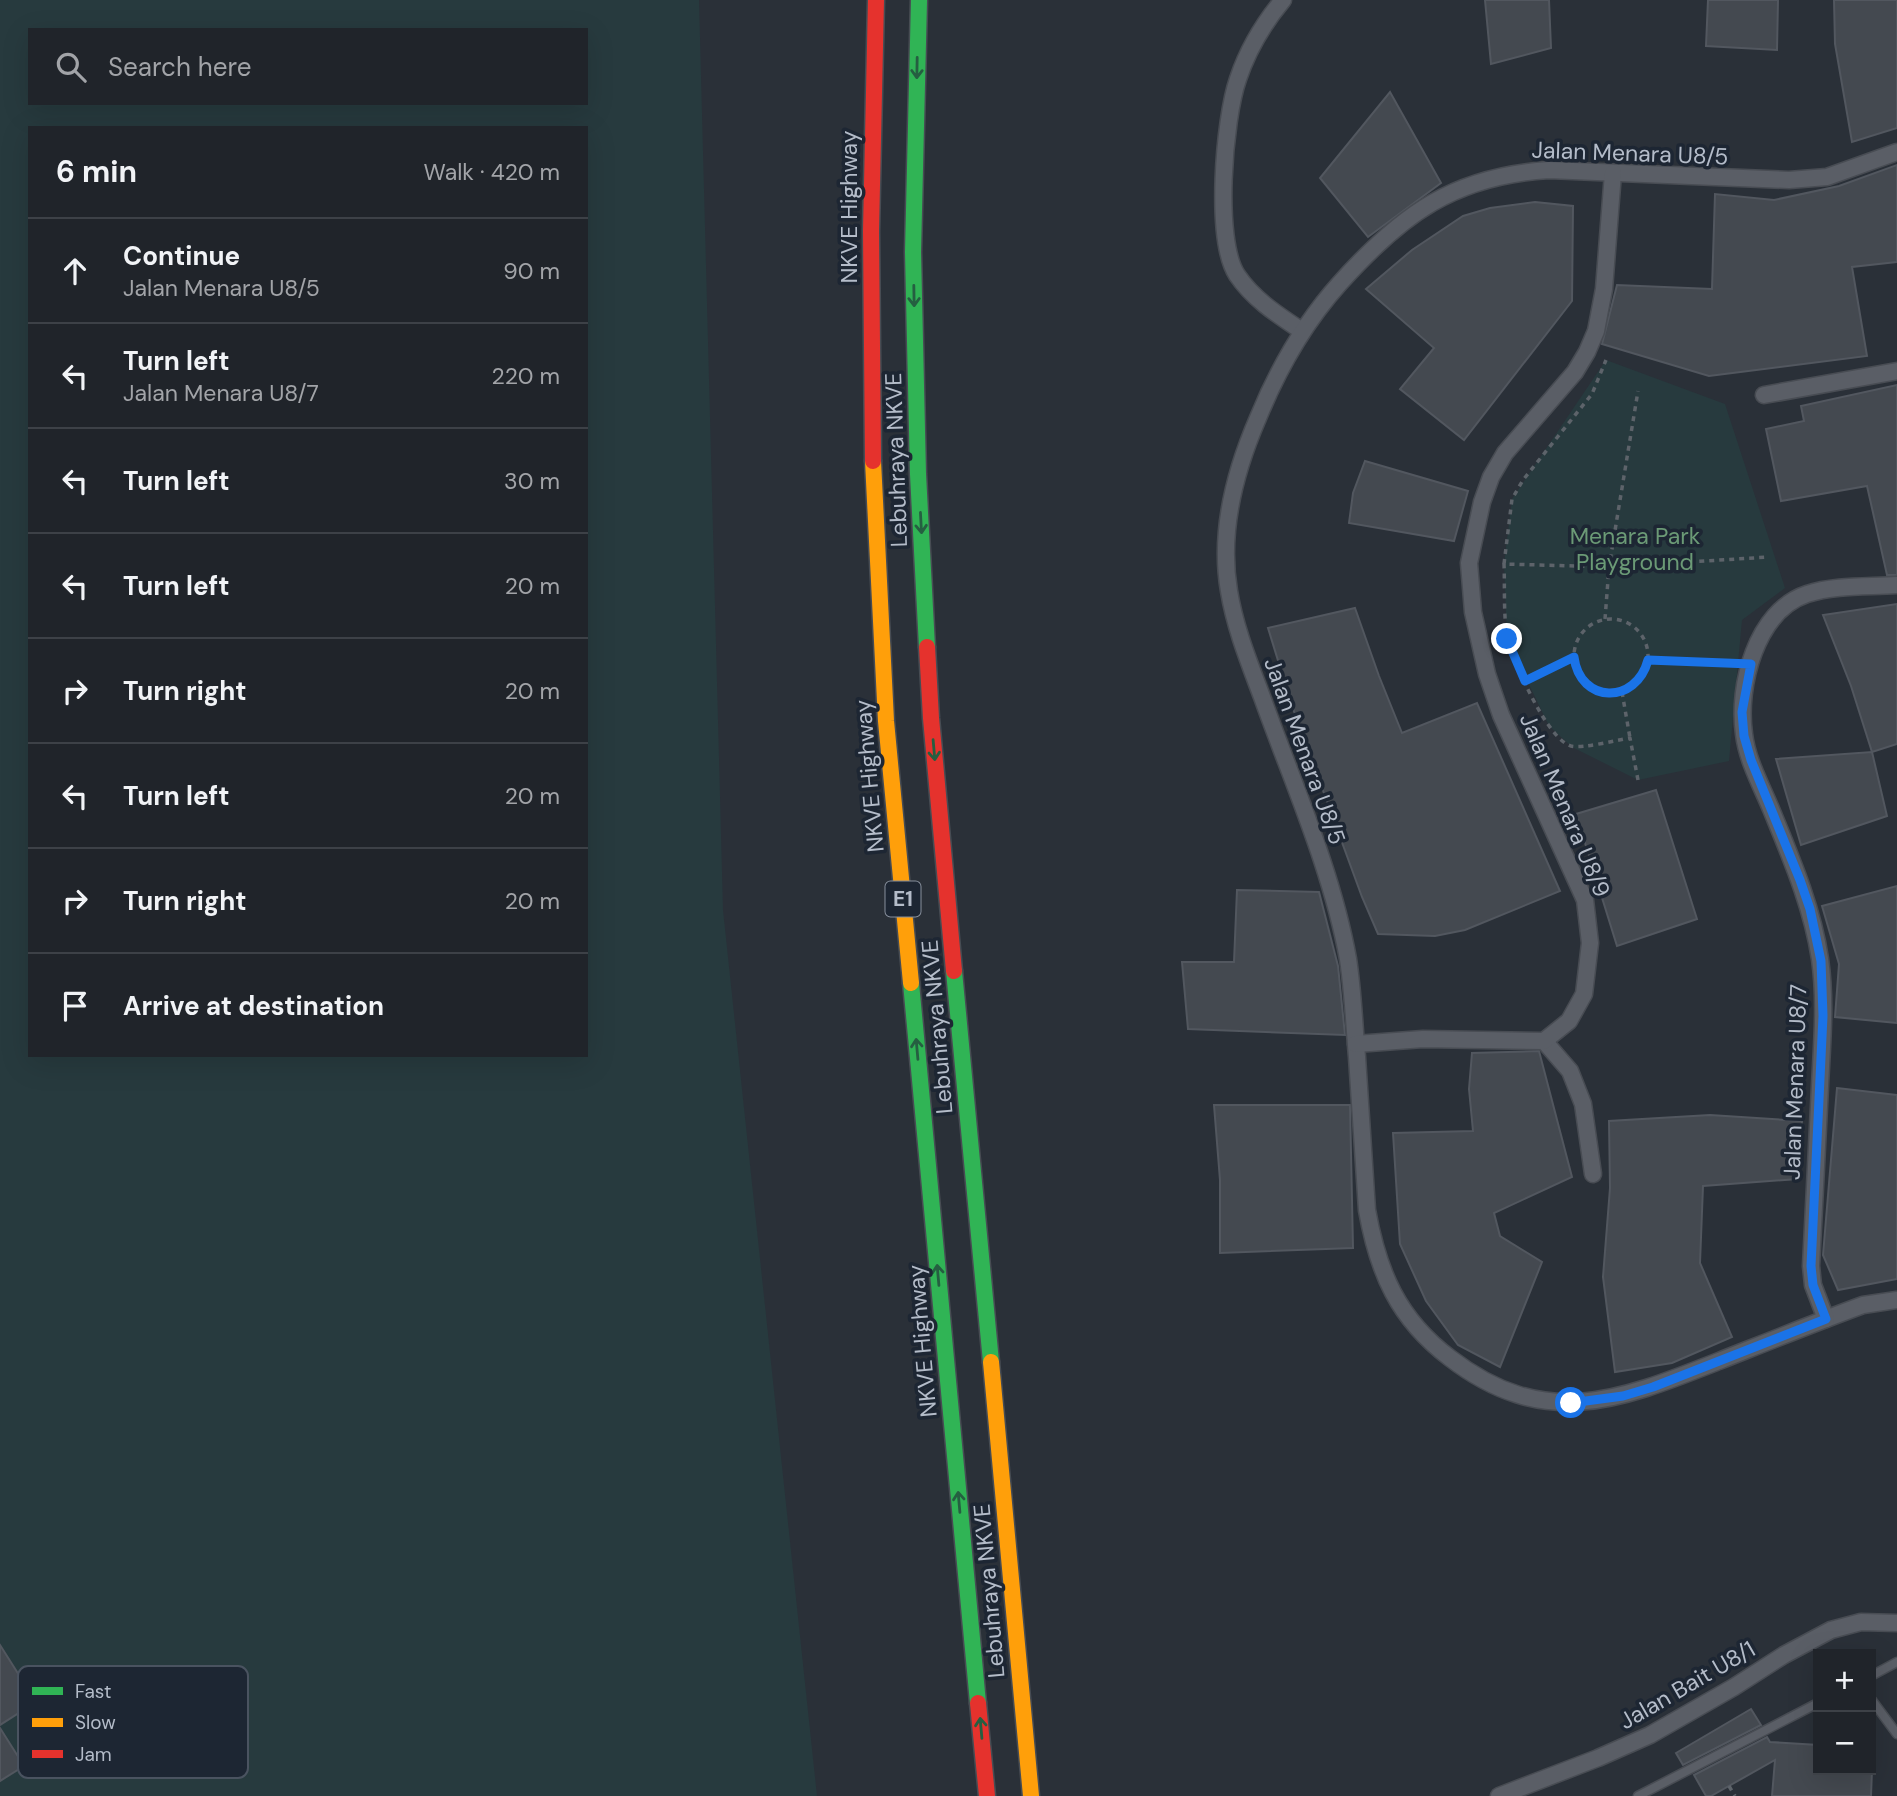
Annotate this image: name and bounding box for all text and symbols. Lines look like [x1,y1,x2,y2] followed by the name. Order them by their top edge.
[28,28,588,105] search box
[52,48,90,86] icon: search
[108,50,251,84] text: Search here
[910,56,924,79] one-way arrow
[834,130,864,284] street label: NKVE Highway
[1531,135,1729,171] street label: Jalan Menara U8/5
[56,152,137,191] text: 6 min
[424,157,560,187] text: Walk · 420 m
[123,239,240,273] text: Continue
[56,252,94,290] icon: ahead
[503,256,560,286] text: 90 m
[123,273,320,303] text: Jalan Menara U8/5
[907,284,920,307] one-way arrow
[123,344,230,378] text: Turn left
[56,357,94,395] icon: left
[491,361,560,391] text: 220 m
[878,372,914,548] street label: Lebuhraya NKVE
[123,378,319,408] text: Jalan Menara U8/7
[56,462,94,500] icon: left
[123,464,230,498] text: Turn left
[504,466,560,496] text: 30 m
[914,511,927,534] one-way arrow
[1570,521,1701,577] park label: Menara Park Playground
[56,567,94,605] icon: left
[123,569,230,603] text: Turn left
[505,571,560,601] text: 20 m
[1491,623,1522,654] route end
[1257,653,1353,849] street label: Jalan Menara U8/5
[56,672,94,710] icon: right
[123,674,247,708] text: Turn right
[505,676,560,706] text: 20 m
[847,698,891,854] street label: NKVE Highway
[1513,708,1617,902] street label: Jalan Menara U8/9
[928,738,941,761] one-way arrow
[56,777,94,815] icon: left
[123,779,230,813] text: Turn left
[505,781,560,811] text: 20 m
[886,881,920,916] road number: E1
[56,882,94,920] icon: right
[123,884,247,918] text: Turn right
[505,886,560,916] text: 20 m
[914,939,960,1115] street label: Lebuhraya NKVE
[1777,984,1813,1180] street label: Jalan Menara U8/7
[56,987,94,1025] icon: arrive
[123,989,384,1023] text: Arrive at destination
[910,1038,923,1060] one-way arrow
[900,1263,944,1419] street label: NKVE Highway
[931,1264,944,1287] one-way arrow
[1555,1387,1586,1418] route start
[952,1491,965,1513] one-way arrow
[966,1503,1012,1679] street label: Lebuhraya NKVE
[1613,1634,1761,1736] street label: Jalan Bait U8/1
[1813,1649,1876,1775] map controls
[1813,1649,1876,1712] button: +
[18,1666,248,1778] legend
[75,1679,111,1704] text: Fast
[75,1710,116,1735] text: Slow
[1813,1712,1876,1775] button: −
[974,1717,987,1740] one-way arrow
[75,1742,112,1767] text: Jam

